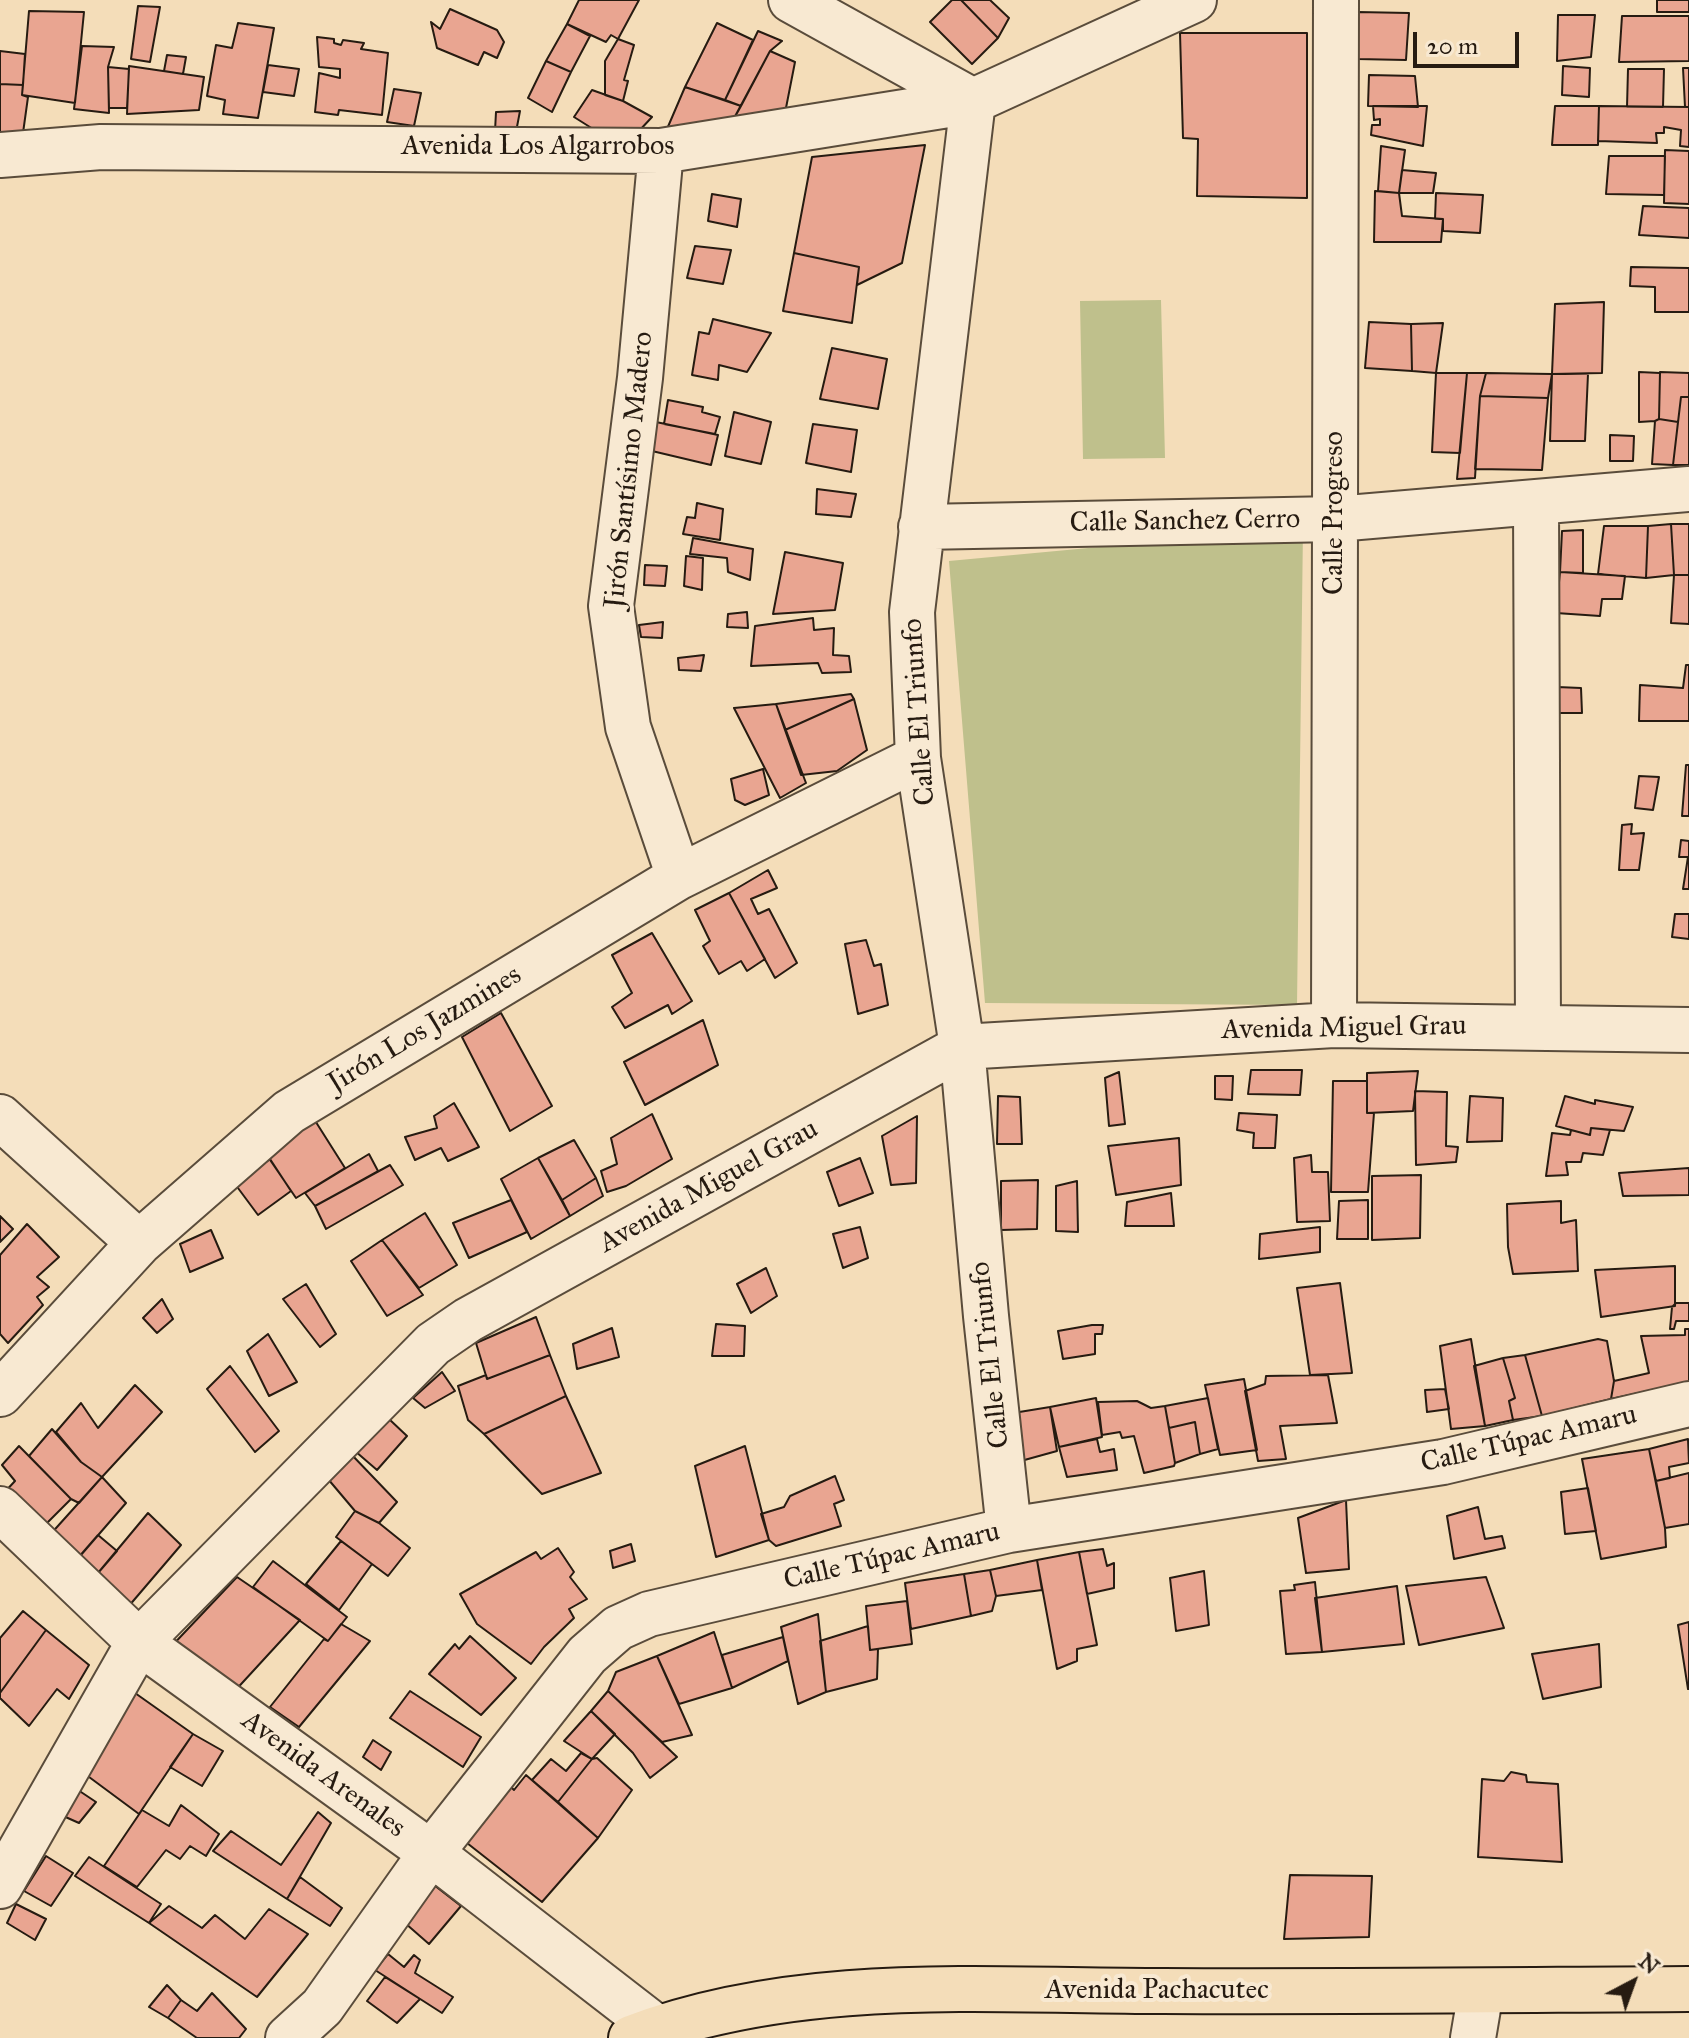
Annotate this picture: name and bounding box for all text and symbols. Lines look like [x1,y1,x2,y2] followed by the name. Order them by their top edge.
[1417,16,1523,66] scale bar
[1427,31,1478,61] text: 20 m
[401,130,675,164] street label: Avenida Los Algarrobos
[599,330,661,610] street label: Jirón Santísimo Madero
[1318,431,1352,595] street label: Calle Progreso
[1069,503,1301,541] street label: Calle Sanchez Cerro
[897,617,943,807] street label: Calle El Triunfo
[322,959,528,1101] street label: Jirón Los Jazmines
[1221,1010,1467,1048] street label: Avenida Miguel Grau
[594,1113,824,1261] street label: Avenida Miguel Grau
[964,1260,1018,1450] street label: Calle El Triunfo
[1418,1399,1640,1481] street label: Calle Túpac Amaru
[781,1516,1003,1598] street label: Calle Túpac Amaru
[235,1704,411,1846] street label: Avenida Arenales
[1593,1942,1673,2022] north arrow
[1633,1947,1665,1980] text: N
[1045,1974,1269,2008] street label: Avenida Pachacutec

